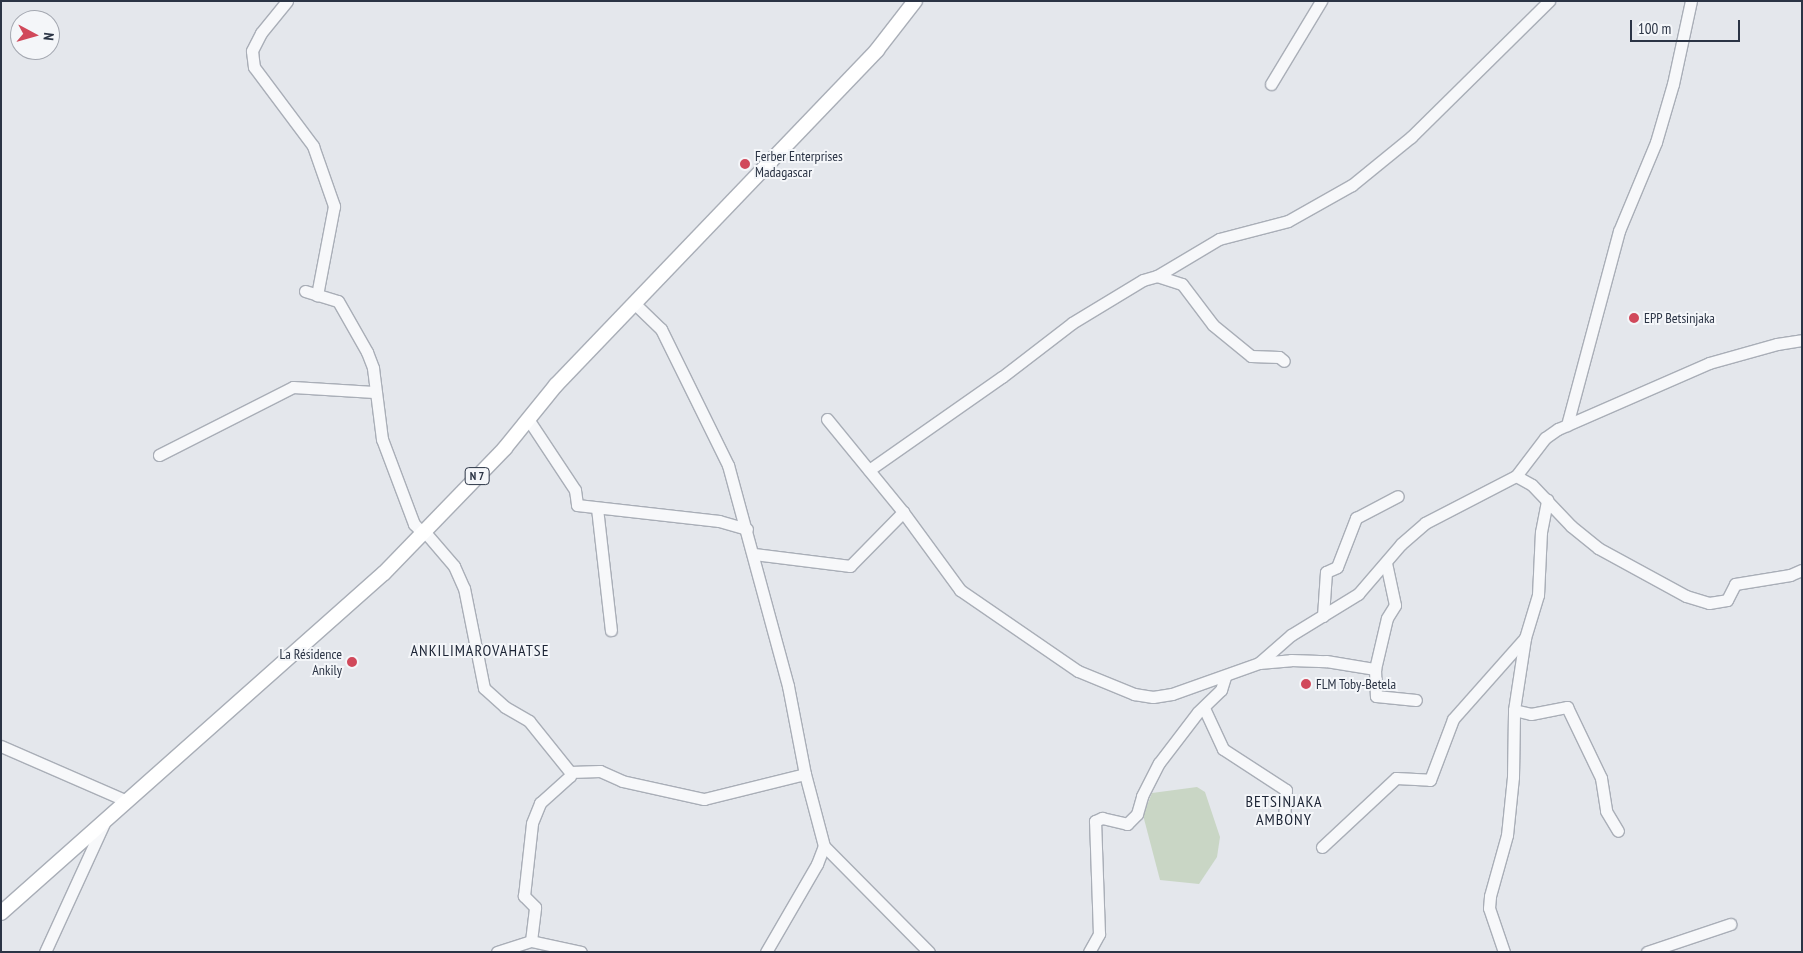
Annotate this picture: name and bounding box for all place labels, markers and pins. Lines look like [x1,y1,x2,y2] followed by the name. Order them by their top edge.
[755,148,843,180] place label: Ferber Enterprises Madagascar
[739,158,751,170] marker: Ferber Enterprises Madagascar
[1644,310,1715,326] place label: EPP Betsinjaka
[1628,312,1640,324] marker: EPP Betsinjaka
[280,646,342,679] place label: La Résidence Ankily
[346,656,358,668] marker: La Résidence Ankily
[1316,676,1396,692] place label: FLM Toby-Betela
[1300,678,1312,690] marker: FLM Toby-Betela

